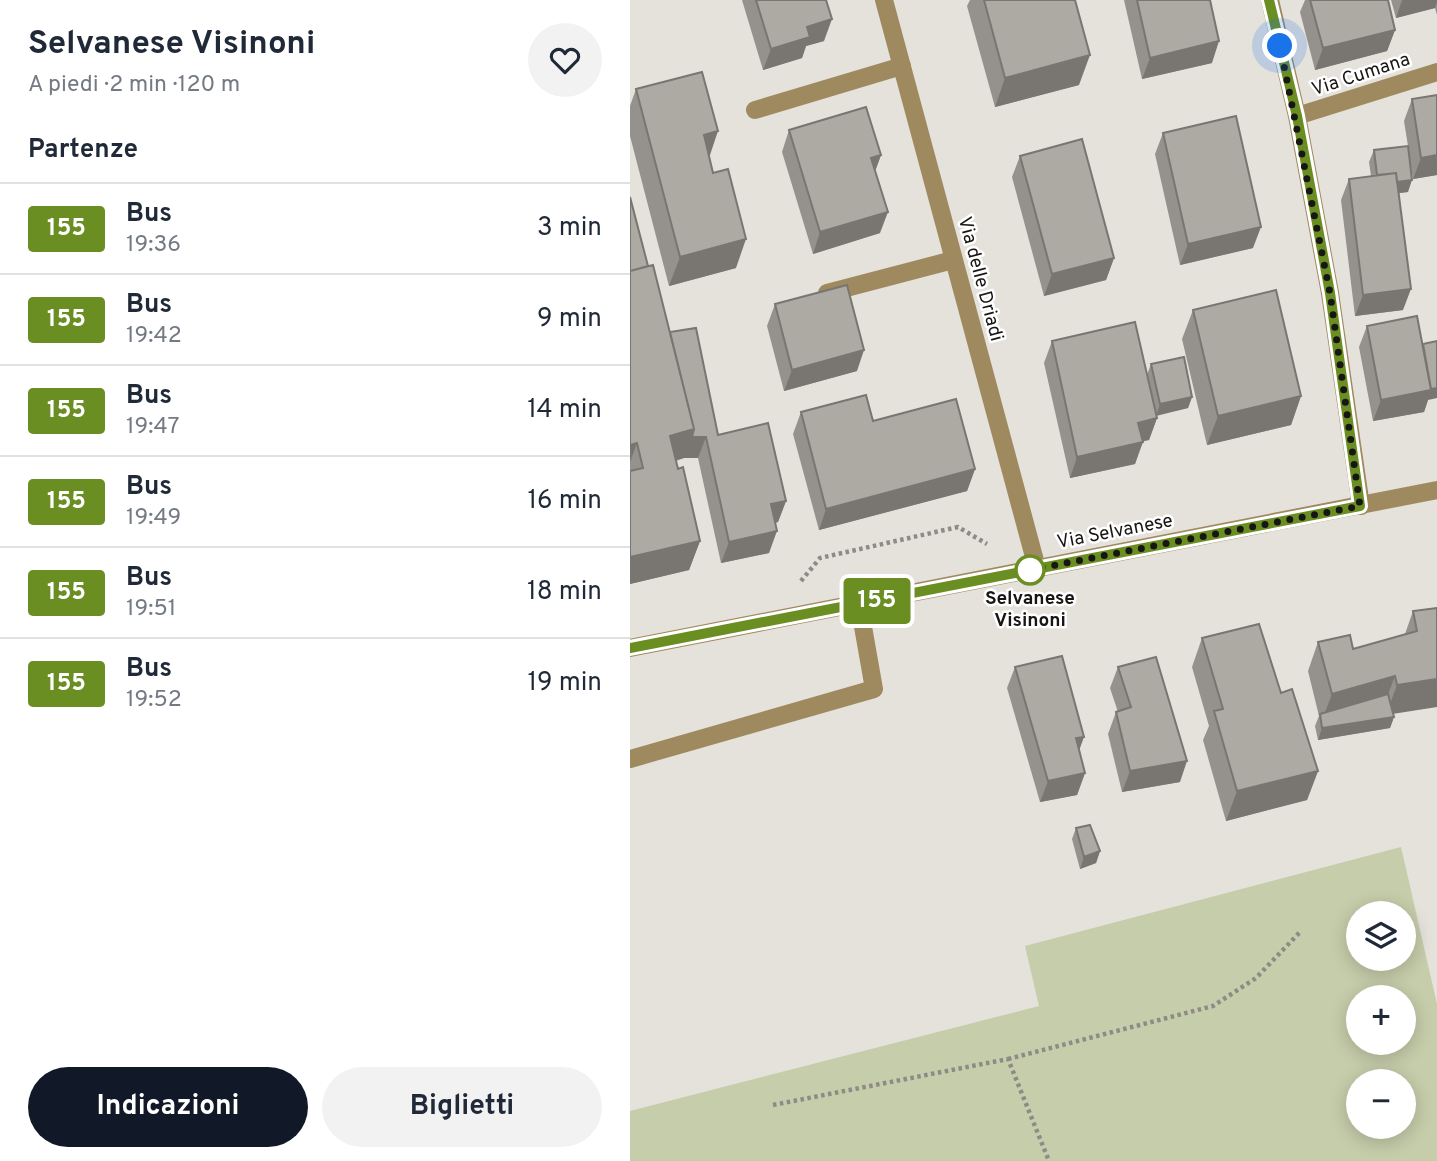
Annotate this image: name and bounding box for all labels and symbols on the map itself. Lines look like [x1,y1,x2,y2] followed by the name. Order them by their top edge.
[1262,28,1297,63] your location
[1309,48,1413,102] street label: Via Cumana
[952,214,1008,344] street label: Via delle Driadi
[1055,509,1175,555] street label: Via Selvanese
[1015,555,1045,585] marker: Selvanese Visinoni
[837,578,917,624] line badge: 155
[985,587,1075,633] place label: Selvanese Visinoni

